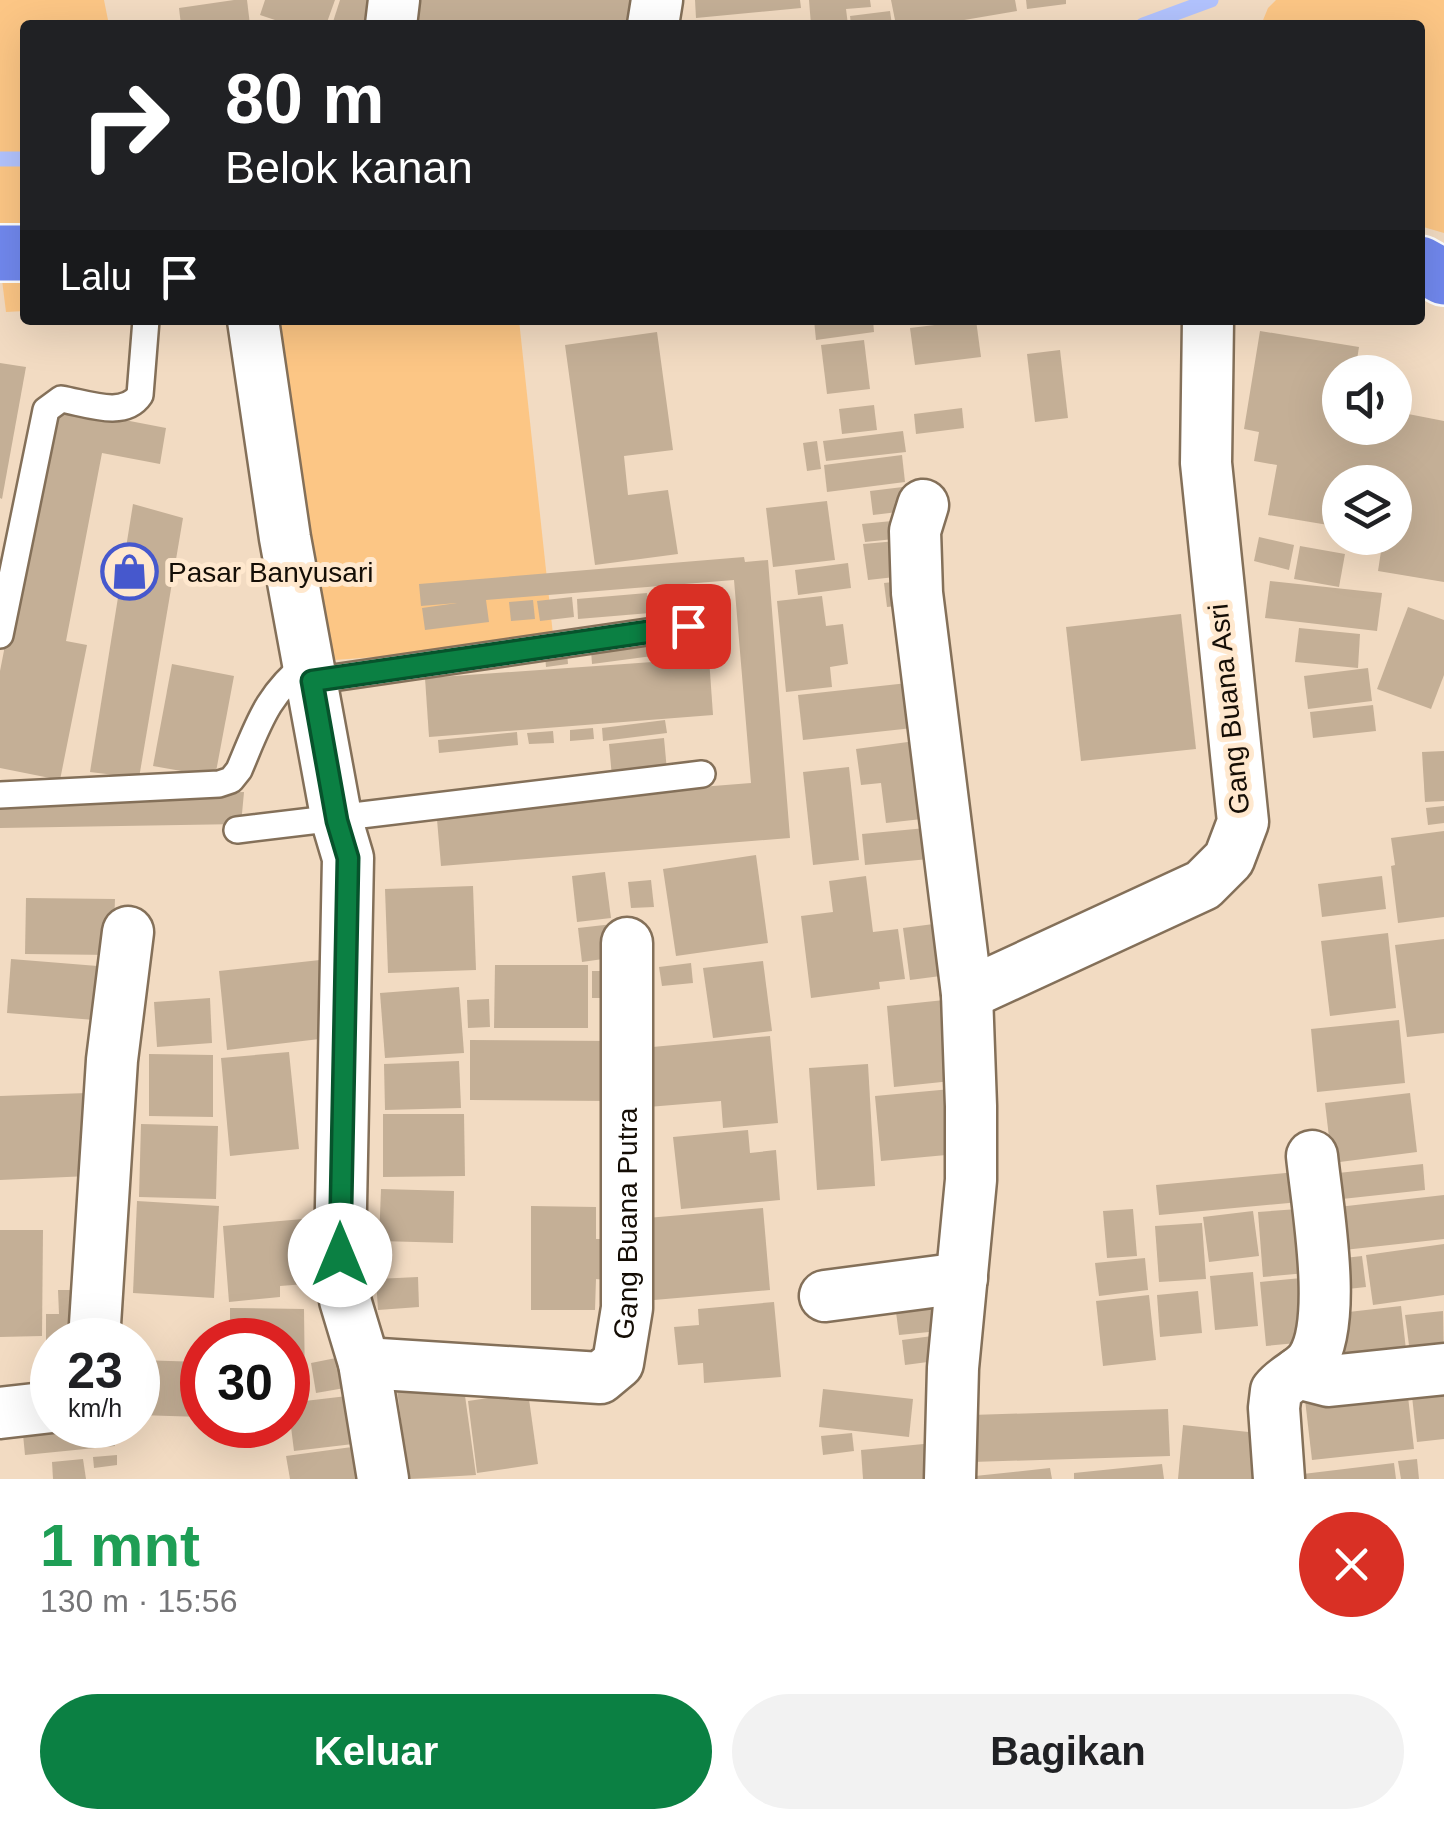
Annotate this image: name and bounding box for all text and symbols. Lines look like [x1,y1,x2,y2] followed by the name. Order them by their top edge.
[60,60,190,190] icon: right
[225,60,385,138] text: 80 m
[225,142,473,193] text: Belok kanan
[152,250,207,305] icon: arrive
[60,256,132,298] text: Lalu
[1322,355,1412,555] map controls
[1322,355,1412,445] button: sound
[1322,465,1412,555] button: layers
[99,542,159,602] shop icon: Pasar Banyusari
[168,557,373,588] place label: Pasar Banyusari
[646,584,731,669] pin
[661,599,716,654] icon: arrive
[1203,602,1255,816] street label: Gang Buana Asri
[607,1107,643,1342] street label: Gang Buana Putra
[288,1203,392,1307] position arrow
[180,1318,310,1448] speed limit sign: 30
[67,1343,123,1399] text: 23
[68,1394,122,1422] text: km/h
[40,1512,200,1579] text: 1 mnt
[1299,1512,1404,1617] button: close
[40,1583,237,1619] text: 130 m · 15:56
[40,1694,712,1809] button: Keluar
[732,1694,1404,1809] button: Bagikan

